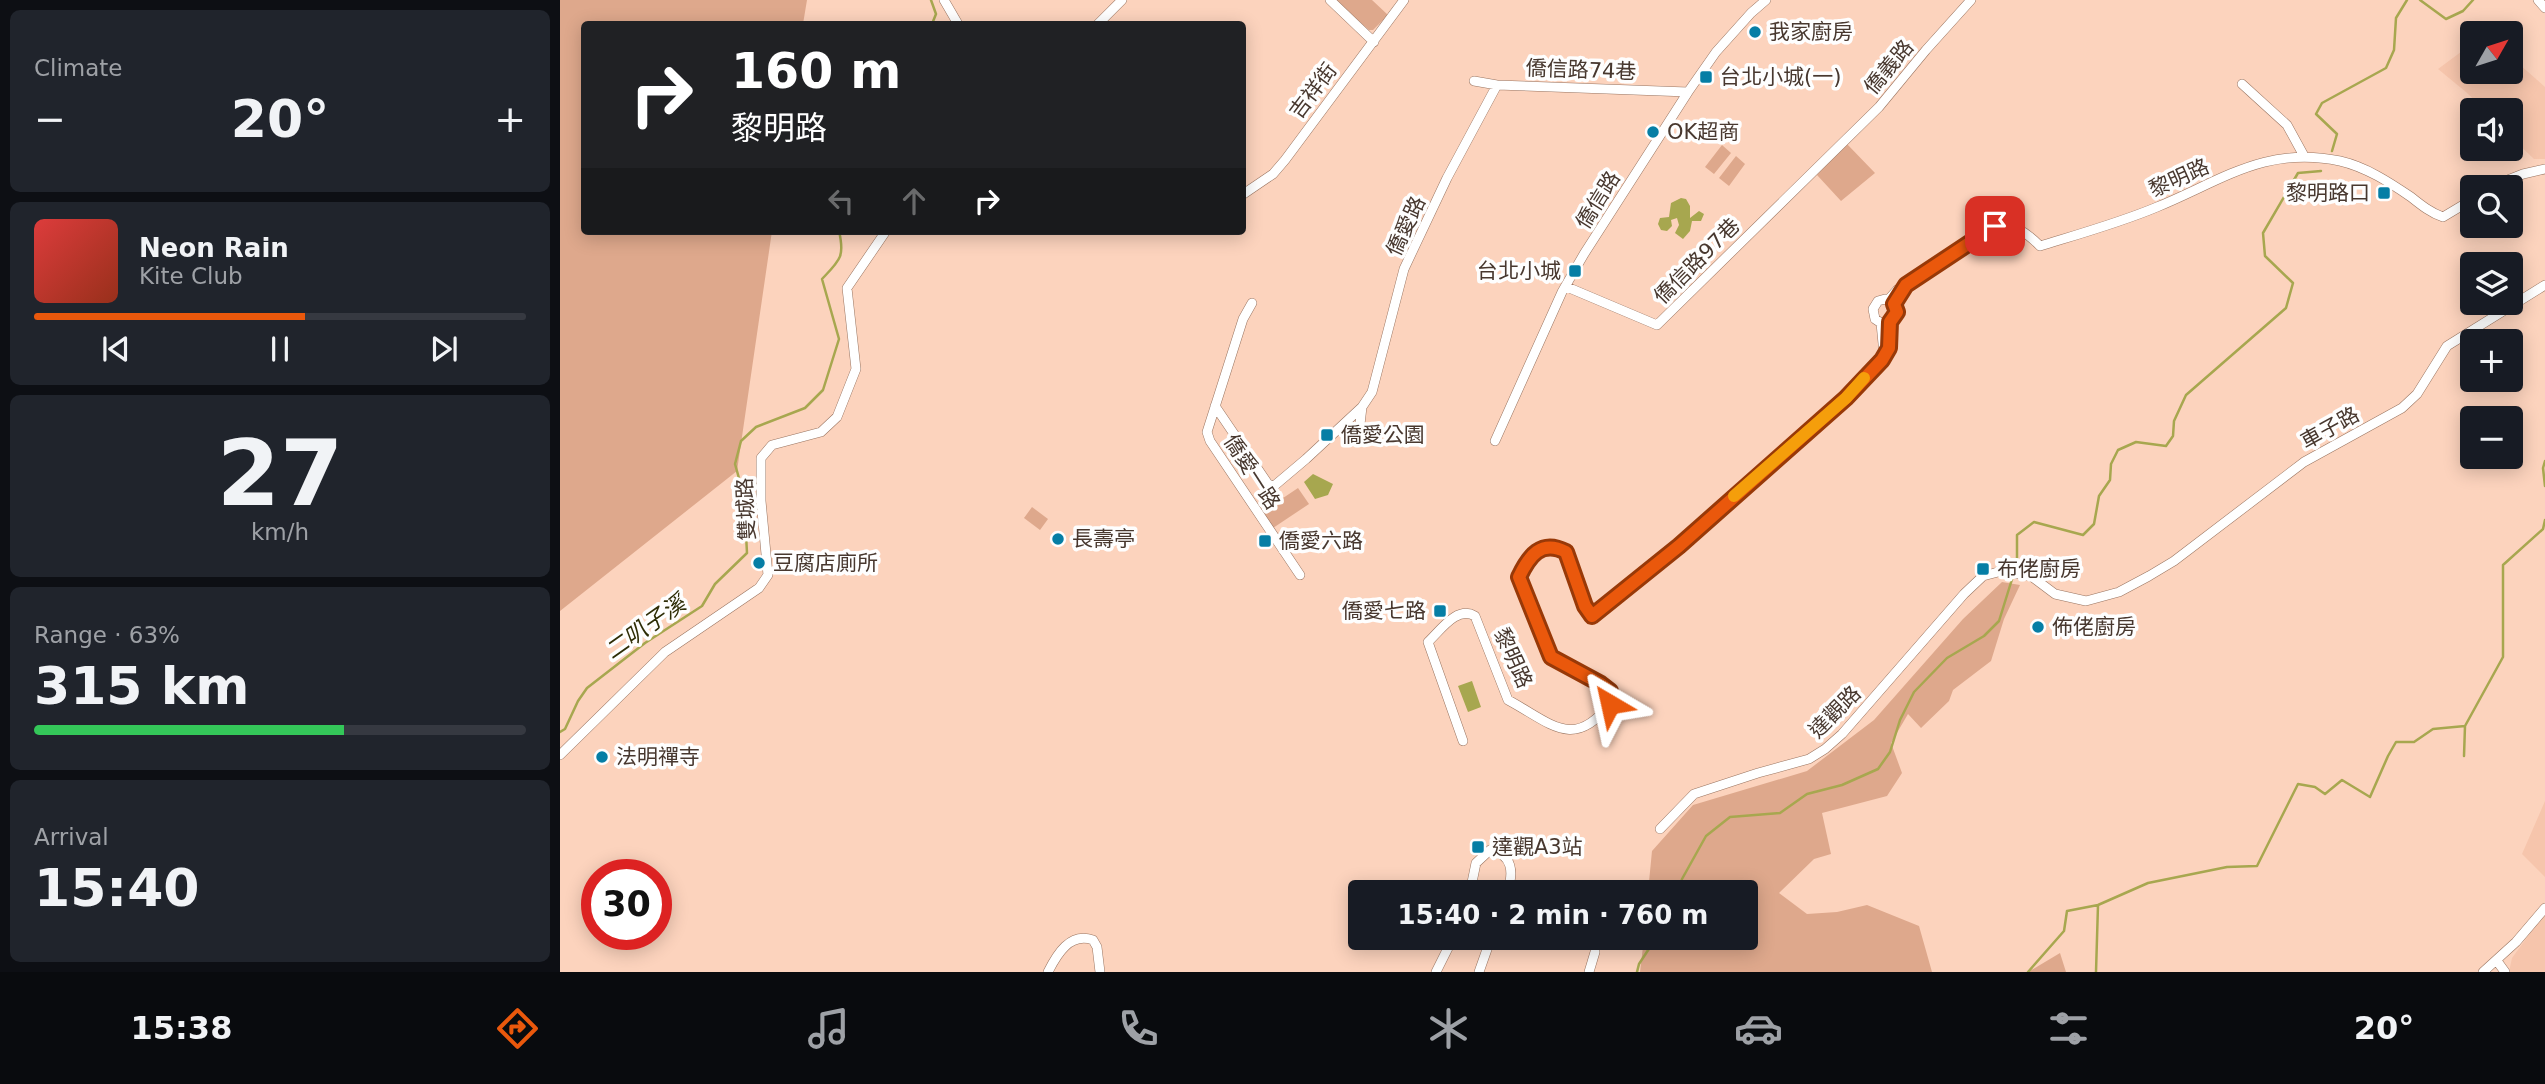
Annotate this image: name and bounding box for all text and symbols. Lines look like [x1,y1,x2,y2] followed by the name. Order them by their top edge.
[1769,20,1853,44] place label: 我家廚房
[2460,21,2524,84] north arrow
[2460,21,2523,469] map controls
[1747,24,1763,40] marker: 我家廚房
[1860,35,1918,99] street label: 僑義路
[731,43,901,100] text: 160 m
[616,49,707,140] icon: right
[34,55,123,81] text: Climate
[1525,56,1637,84] street label: 僑信路74巷
[1284,59,1342,123] street label: 吉祥街
[1720,65,1841,89] place label: 台北小城(一)
[1698,69,1714,85] marker: 台北小城(一)
[231,89,329,149] text: 20°
[34,97,66,141] text: −
[494,97,526,141] text: +
[2460,98,2523,161] button: sound
[731,109,827,147] text: 黎明路
[1667,120,1739,144] place label: OK超商
[1645,124,1661,140] marker: OK超商
[2145,154,2213,202] street label: 黎明路
[1571,167,1625,233] street label: 僑信路
[2460,175,2523,238] button: search
[2286,181,2370,205] place label: 黎明路口
[822,182,860,220] icon: left
[895,182,933,220] icon: ahead
[968,182,1006,220] icon: right
[2376,185,2392,201] marker: 黎明路口
[1382,192,1430,260] street label: 僑愛路
[1965,196,2025,256] pin
[1976,207,2014,245] icon: arrive
[1649,213,1745,309] street label: 僑信路97巷
[139,233,289,263] text: Neon Rain
[2460,252,2523,315] button: layers
[1477,259,1561,283] place label: 台北小城
[139,263,243,289] text: Kite Club
[1567,263,1583,279] marker: 台北小城
[2460,329,2523,392] button: +
[97,330,135,368] icon: previous
[261,330,299,368] icon: pause
[425,330,463,368] icon: next
[2297,402,2363,454] street label: 車子路
[2460,406,2523,469] button: −
[217,421,343,526] text: 27
[1341,423,1425,447] place label: 僑愛公園
[1319,427,1335,443] marker: 僑愛公園
[1219,430,1285,514] street label: 僑愛一路
[732,477,760,541] street label: 雙城路
[251,519,309,545] text: km/h
[1072,527,1135,551] place label: 長壽亭
[1279,529,1363,553] place label: 僑愛六路
[1050,531,1066,547] marker: 長壽亭
[1257,533,1273,549] marker: 僑愛六路
[773,551,878,575] place label: 豆腐店廁所
[751,555,767,571] marker: 豆腐店廁所
[1997,557,2081,581] place label: 布佬廚房
[1975,561,1991,577] marker: 布佬廚房
[600,588,693,664] water label: 二叭子溪
[1342,599,1426,623] place label: 僑愛七路
[1432,603,1448,619] marker: 僑愛七路
[2052,615,2136,639] place label: 佈佬廚房
[2030,619,2046,635] marker: 佈佬廚房
[34,622,180,648] text: Range · 63%
[1489,624,1537,692] street label: 黎明路
[34,656,249,716] text: 315 km
[1573,667,1647,741] position arrow
[1804,681,1866,743] street label: 達觀路
[616,745,700,769] place label: 法明禪寺
[594,749,610,765] marker: 法明禪寺
[34,824,109,850] text: Arrival
[1492,835,1583,859] place label: 達觀A3站
[1470,839,1486,855] marker: 達觀A3站
[34,858,200,918] text: 15:40
[581,859,672,950] speed limit sign: 30
[1398,900,1708,930] text: 15:40 · 2 min · 760 m
[493,1004,542,1053] icon: directions
[804,1004,853,1053] icon: music
[1114,1004,1163,1053] icon: phone
[1424,1004,1473,1053] icon: climate
[1734,1004,1783,1053] icon: car
[2044,1004,2093,1053] icon: filters
[131,1009,232,1047] text: 15:38
[2354,1009,2414,1047] text: 20°

